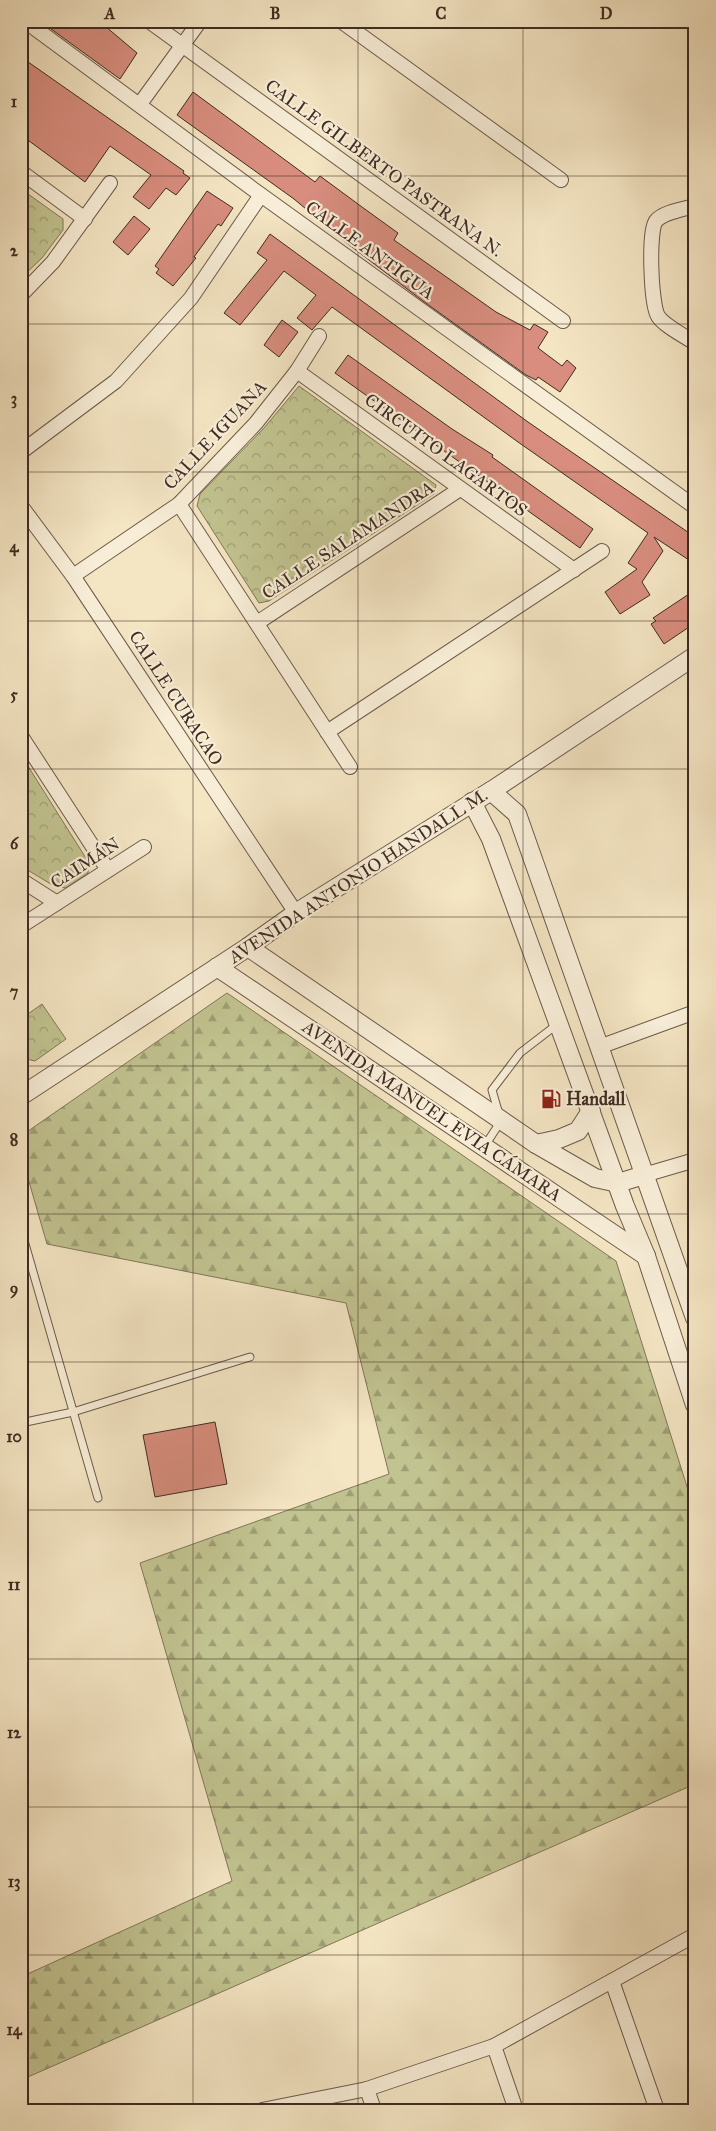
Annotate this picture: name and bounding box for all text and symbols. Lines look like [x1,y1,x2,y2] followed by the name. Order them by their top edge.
[104,4,116,23] text: A
[270,4,280,23] text: B
[436,4,447,23] text: C
[600,4,613,23] text: D
[261,74,507,262] street label: CALLE GILBERTO PASTRANA N.
[11,92,18,111] text: 1
[301,196,439,304] street label: CALLE ANTIGUA
[10,241,19,260] text: 2
[159,376,271,494] street label: CALLE IGUANA
[360,388,532,522] street label: CIRCUITO LAGARTOS
[11,389,17,409] text: 3
[258,476,438,604] street label: CALLE SALAMANDRA
[10,537,20,557] text: 4
[124,626,228,770] street label: CALLE CURACAO
[10,685,18,704] text: 5
[224,784,492,969] street label: AVENIDA ANTONIO HANDALL M.
[45,831,124,893] street label: CAIMÁN
[10,834,19,853] text: 6
[10,982,19,1001] text: 7
[297,1014,567,1206] street label: AVENIDA MANUEL EVIA CÁMARA
[540,1088,562,1110] fuel station icon: Handall
[566,1088,626,1110] place label: Handall
[10,1130,18,1149] text: 8
[10,1279,18,1299] text: 9
[6,1427,22,1446] text: 10
[8,1575,21,1594] text: 11
[7,1723,22,1742] text: 12
[8,1872,20,1892] text: 13
[6,2020,23,2040] text: 14

